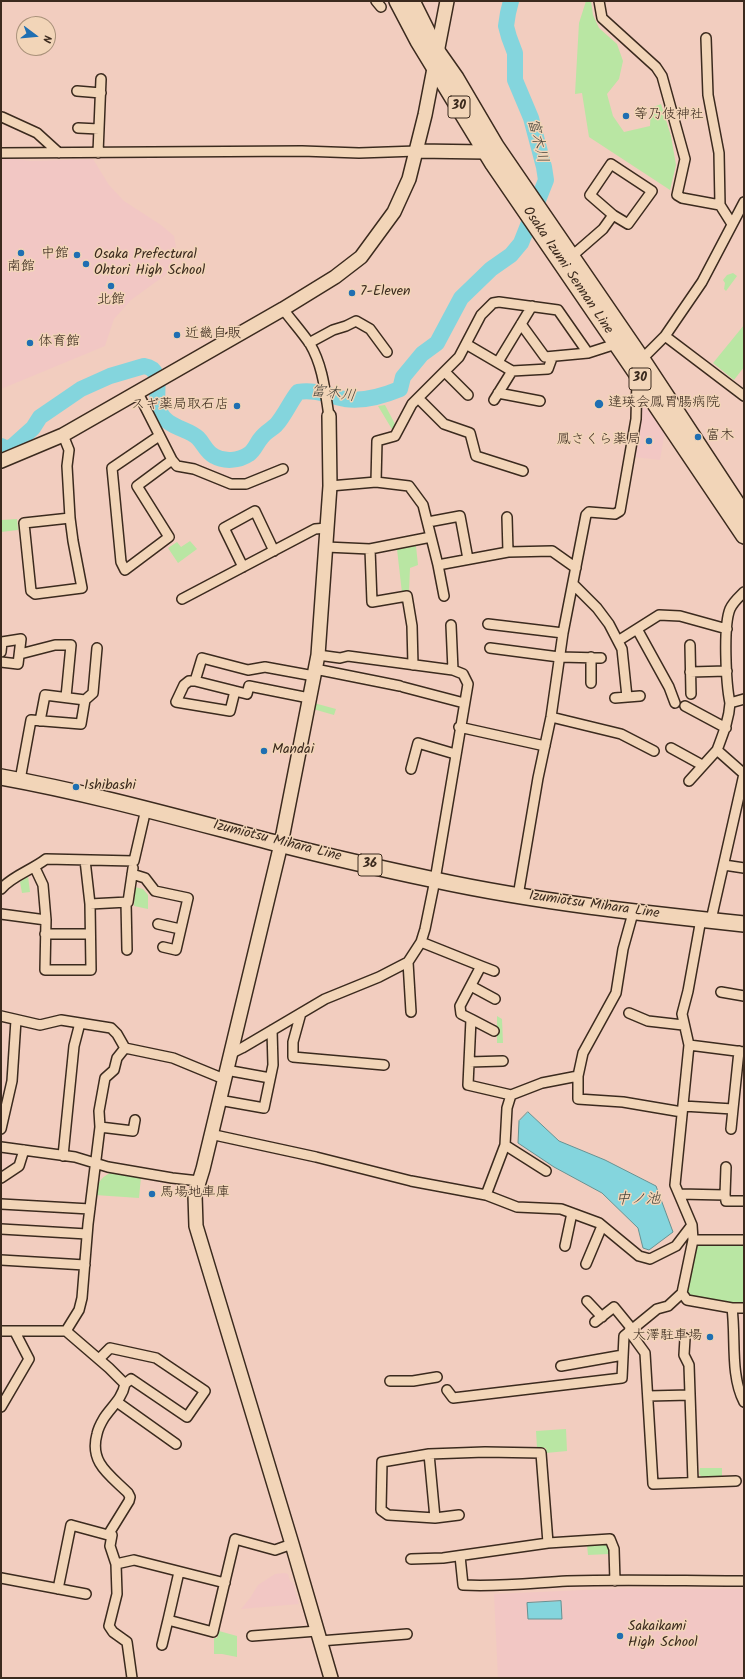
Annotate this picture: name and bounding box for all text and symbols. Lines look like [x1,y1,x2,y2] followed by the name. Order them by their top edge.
[16,16,56,56] north arrow
[37,33,56,45] text: N
[448,96,470,118] road number: 30
[634,108,704,124] place label: 等乃伎神社
[621,111,631,121] marker: 等乃伎神社
[522,117,550,165] water label: 富木川
[518,204,616,338] street label: Osaka Izumi Sennan Line
[41,247,69,263] place label: 中館
[16,248,26,258] marker: 南館
[94,248,205,280] place label: Osaka Prefectural Ohtori High School
[72,250,82,260] marker: 中館
[81,259,91,269] marker: Osaka Prefectural Ohtori High School
[7,260,35,276] place label: 南館
[106,281,116,291] marker: 北館
[360,285,410,301] place label: 7-Eleven
[347,288,357,298] marker: 7-Eleven
[97,293,125,309] place label: 北館
[185,327,241,343] place label: 近畿自販
[172,330,182,340] marker: 近畿自販
[38,335,80,351] place label: 体育館
[25,338,35,348] marker: 体育館
[629,368,651,390] road number: 30
[310,383,356,407] water label: 富木川
[608,396,720,412] place label: 達瑛会鳳胃腸病院
[131,398,229,414] place label: スギ薬局取石店
[593,398,605,410] marker: 達瑛会鳳胃腸病院
[232,401,242,411] marker: スギ薬局取石店
[706,429,734,445] place label: 富木
[693,432,703,442] marker: 富木
[557,433,641,449] place label: 鳳さくら薬局
[644,436,654,446] marker: 鳳さくら薬局
[272,743,314,759] place label: Mandai
[259,746,269,756] marker: Mandai
[84,779,136,795] place label: Ishibashi
[71,782,81,792] marker: Ishibashi
[211,818,343,866] street label: Izumiotsu Mihara Line
[358,854,382,876] road number: 36
[528,889,660,923] street label: Izumiotsu Mihara Line
[160,1186,230,1202] place label: 馬場地車庫
[147,1189,157,1199] marker: 馬場地車庫
[616,1191,660,1209] water label: 中ノ池
[632,1329,702,1345] place label: 大澤駐車場
[705,1332,715,1342] marker: 大澤駐車場
[628,1620,698,1652] place label: Sakaikami High School
[615,1631,625,1641] marker: Sakaikami High School

